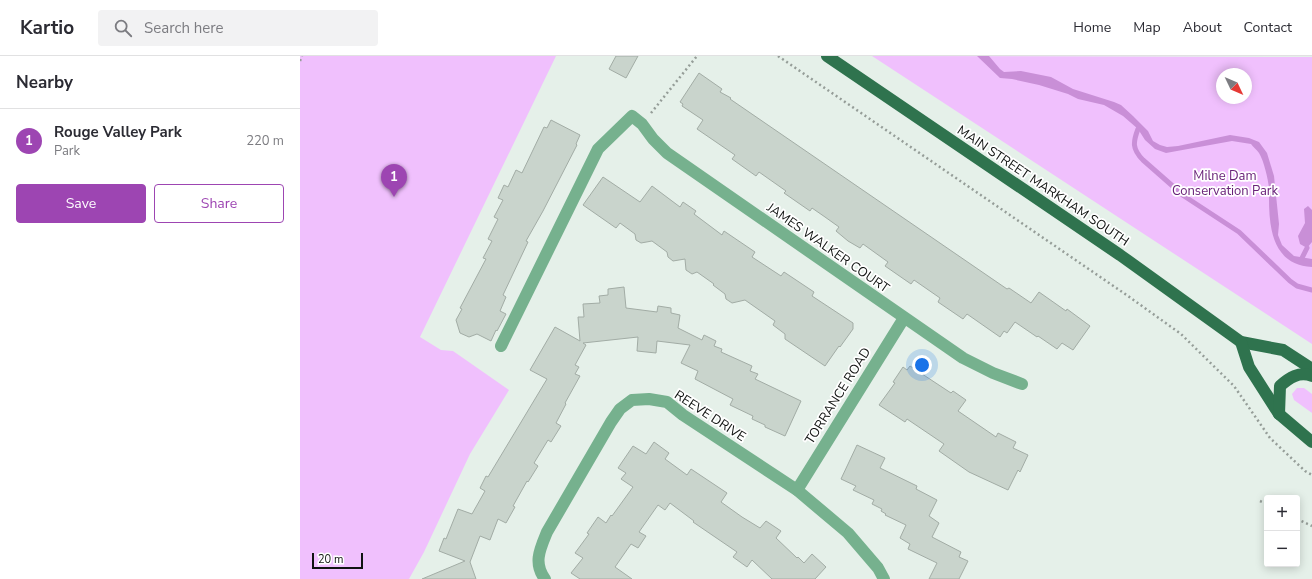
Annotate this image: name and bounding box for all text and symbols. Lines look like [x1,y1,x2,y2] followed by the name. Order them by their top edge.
[98,10,378,46] search box
[20,15,74,41] text: Kartio
[112,17,134,39] icon: search
[144,18,224,38] text: Search here
[1073,18,1111,37] text: Home
[1133,18,1161,37] text: Map
[1183,18,1222,37] text: About
[1244,18,1292,37] text: Contact
[1216,68,1252,104] north arrow
[16,71,73,94] text: Nearby
[54,122,182,142] text: Rouge Valley Park
[954,122,1132,250] street label: MAIN STREET MARKHAM SOUTH
[25,132,33,150] text: 1
[246,132,284,150] text: 220 m
[54,142,80,160] text: Park
[381,164,407,197] pin: 1
[1172,167,1279,200] park label: Milne Dam Conservation Park
[16,184,146,223] button: Save
[154,184,284,223] button: Share
[762,198,893,297] street label: JAMES WALKER COURT
[801,344,875,448] street label: TORRANCE ROAD
[912,355,932,375] your location
[671,386,749,446] street label: REEVE DRIVE
[1264,495,1300,567] map controls
[1264,495,1300,531] button: +
[1264,531,1300,567] button: −
[312,551,363,570] scale bar
[318,552,343,567] text: 20 m

